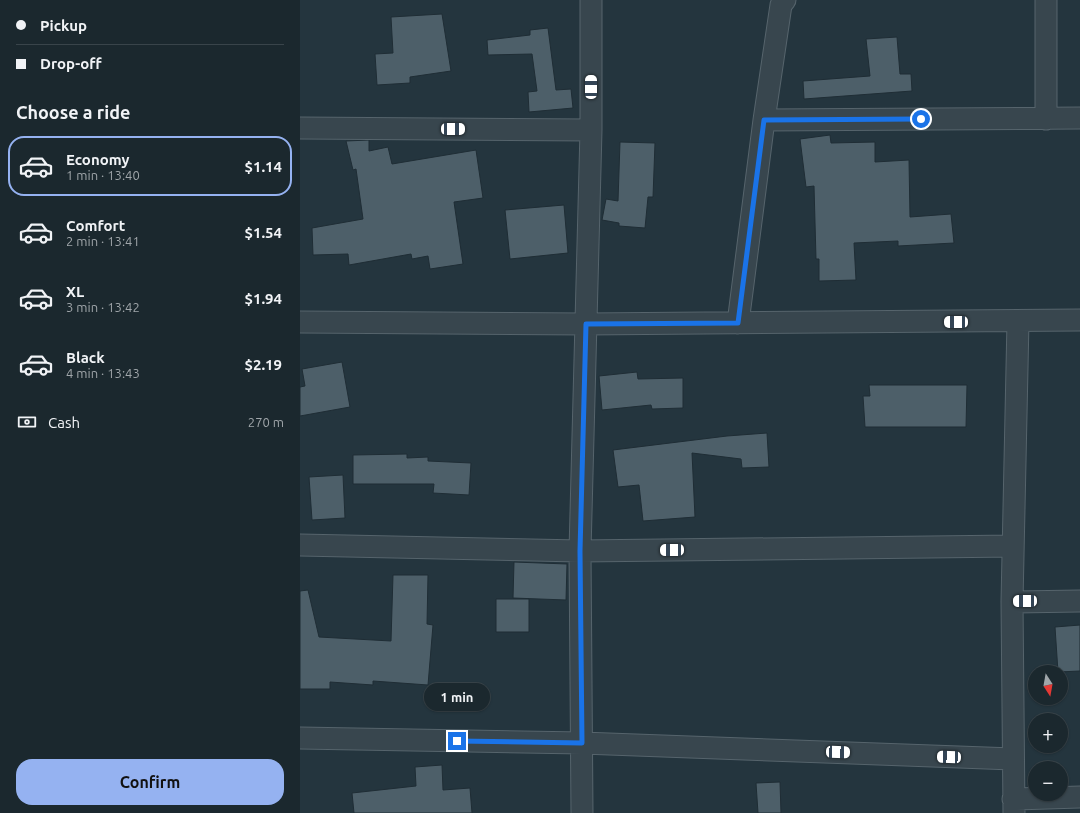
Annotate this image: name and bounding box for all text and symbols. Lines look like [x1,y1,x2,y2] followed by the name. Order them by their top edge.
[40,17,87,34] text: Pickup
[40,55,102,72] text: Drop-off
[585,75,597,99] car
[16,102,130,122] text: Choose a ride
[912,110,930,128] route start
[441,123,465,135] car
[18,148,54,184] icon: car
[66,151,130,168] text: Economy
[244,158,282,175] text: $1.14
[66,168,140,182] text: 1 min · 13:40
[18,214,54,250] icon: car
[66,217,125,234] text: Comfort
[244,224,282,241] text: $1.54
[66,234,140,248] text: 2 min · 13:41
[18,280,54,316] icon: car
[66,283,84,300] text: XL
[244,290,282,307] text: $1.94
[66,300,140,314] text: 3 min · 13:42
[944,316,968,328] car
[18,346,54,382] icon: car
[66,349,105,366] text: Black
[244,356,282,373] text: $2.19
[66,366,140,380] text: 4 min · 13:43
[16,411,38,433] icon: cash
[48,414,80,431] text: Cash
[248,415,284,429] text: 270 m
[660,544,684,556] car
[1013,595,1037,607] car
[1028,665,1068,705] north arrow
[1028,665,1068,801] map controls
[424,683,490,711] callout: 1 min
[441,690,473,704] text: 1 min
[1028,713,1068,753] button: +
[448,732,466,750] route end
[826,746,850,758] car
[937,751,961,763] car
[16,759,284,805] button: Confirm
[1028,761,1068,801] button: −

